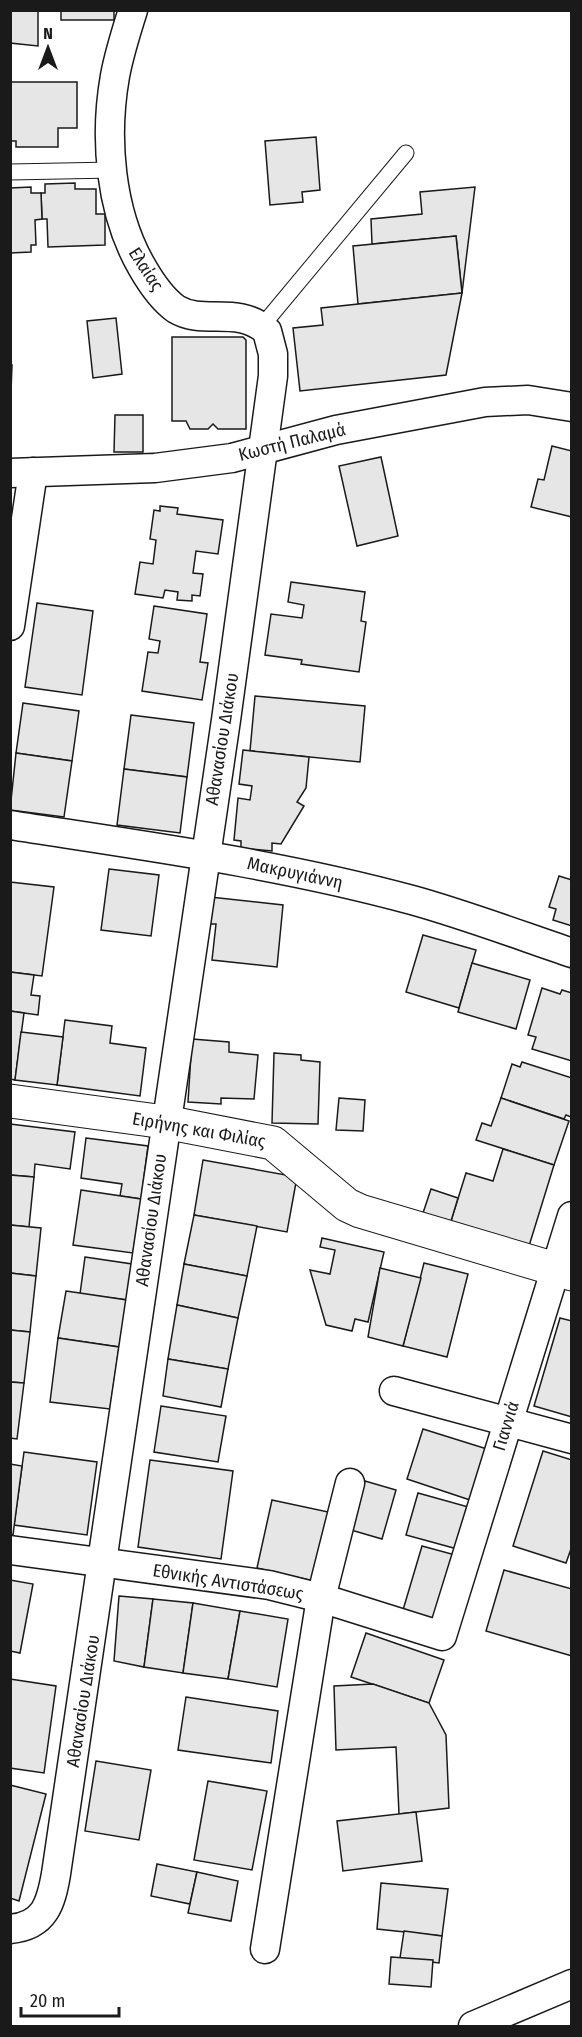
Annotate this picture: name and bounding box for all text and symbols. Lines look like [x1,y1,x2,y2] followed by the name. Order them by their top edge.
[18,18,78,78] north arrow
[43,24,53,43] text: N
[124,243,168,295] street label: Ελαίας
[236,418,348,466] street label: Κωστή Παλαμά
[201,671,243,807] street label: Αθανασίου Διάκου
[245,852,345,894] street label: Μακρυγιάννη
[131,1107,268,1153] street label: Ειρήνης και Φιλίας
[131,1152,171,1288] street label: Αθανασίου Διάκου
[488,1398,524,1454] street label: Γιαννιά
[151,1559,305,1605] street label: Εθνικής Αντιστάσεως
[62,1633,104,1769] street label: Αθανασίου Διάκου
[21,1980,118,2018] scale bar
[30,1990,65,2012] text: 20 m

